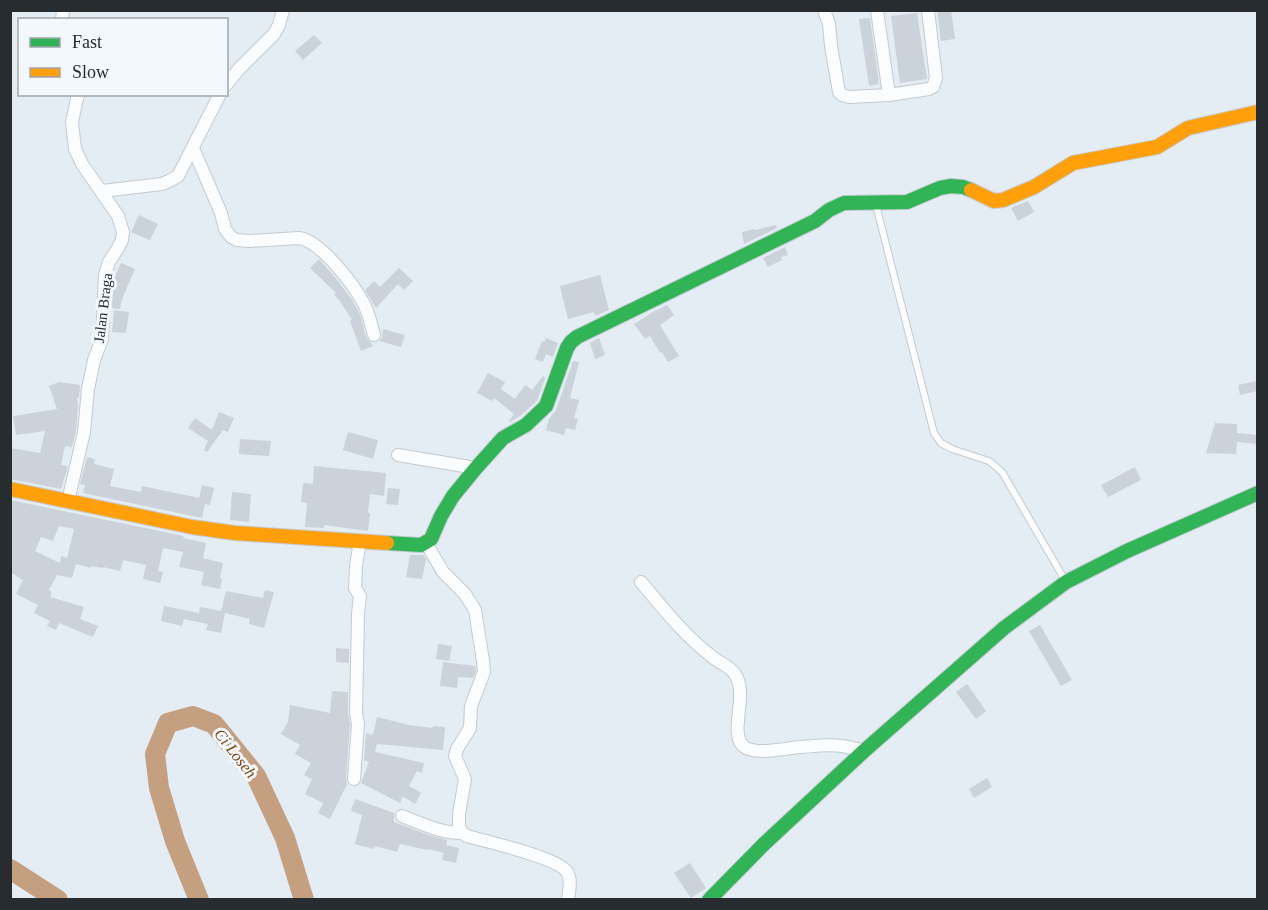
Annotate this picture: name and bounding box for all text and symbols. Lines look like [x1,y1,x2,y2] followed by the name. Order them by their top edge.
[18,18,228,96] legend
[72,32,102,52] text: Fast
[72,62,109,82] text: Slow
[91,272,115,344] street label: Jalan Braga
[211,725,260,781] water label: Ci Loseh

